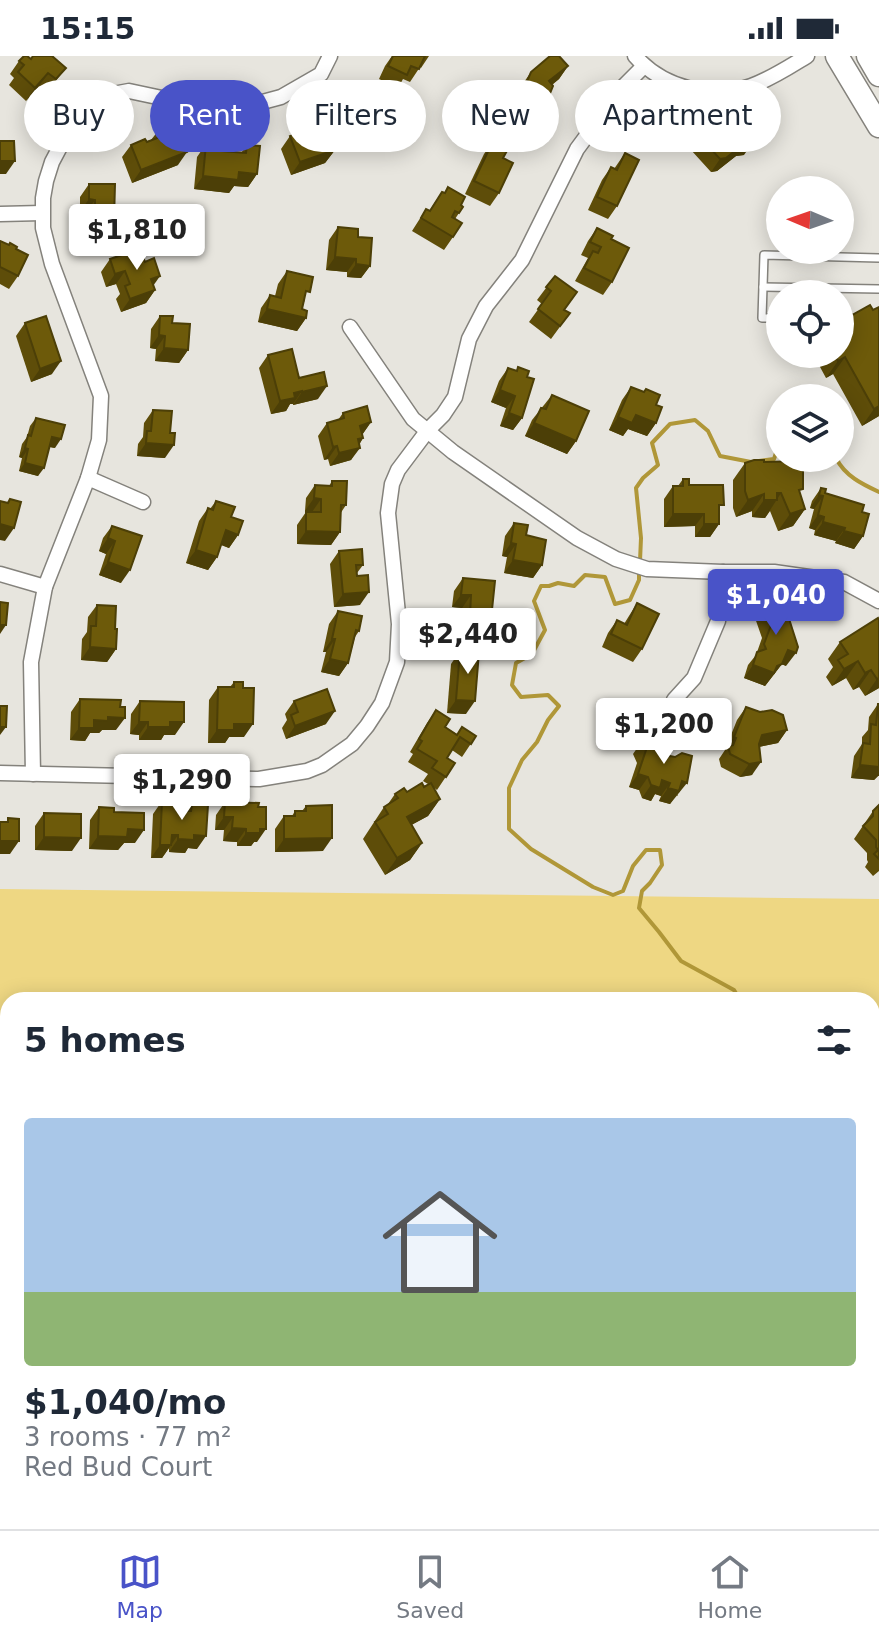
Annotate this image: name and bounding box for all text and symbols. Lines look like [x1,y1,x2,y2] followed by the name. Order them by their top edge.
[40,11,136,46] text: 15:15
[24,80,134,152] chip: Buy
[150,80,270,152] chip: Rent
[286,80,426,152] chip: Filters
[442,80,559,152] chip: New
[575,80,781,152] chip: Apartment
[766,176,854,264] north arrow
[766,176,854,472] map controls
[72,204,202,272] pin: $1,810
[87,215,187,245] text: $1,810
[766,280,854,368] button: locate
[766,384,854,472] button: layers
[711,569,841,637] pin: $1,040
[726,580,826,610] text: $1,040
[403,608,533,676] pin: $2,440
[418,619,518,649] text: $2,440
[599,698,729,766] pin: $1,200
[614,709,714,739] text: $1,200
[117,754,247,822] pin: $1,290
[132,765,232,795] text: $1,290
[812,1018,856,1062] icon: filters
[24,1020,186,1060] text: 5 homes
[368,1170,512,1314] icon: home
[24,1382,226,1422] text: $1,040/mo
[24,1422,232,1452] text: 3 rooms · 77 m²
[24,1452,212,1482] text: Red Bud Court
[117,1550,163,1623] tab: Map
[396,1550,464,1623] tab: Saved
[697,1550,762,1623] tab: Home

